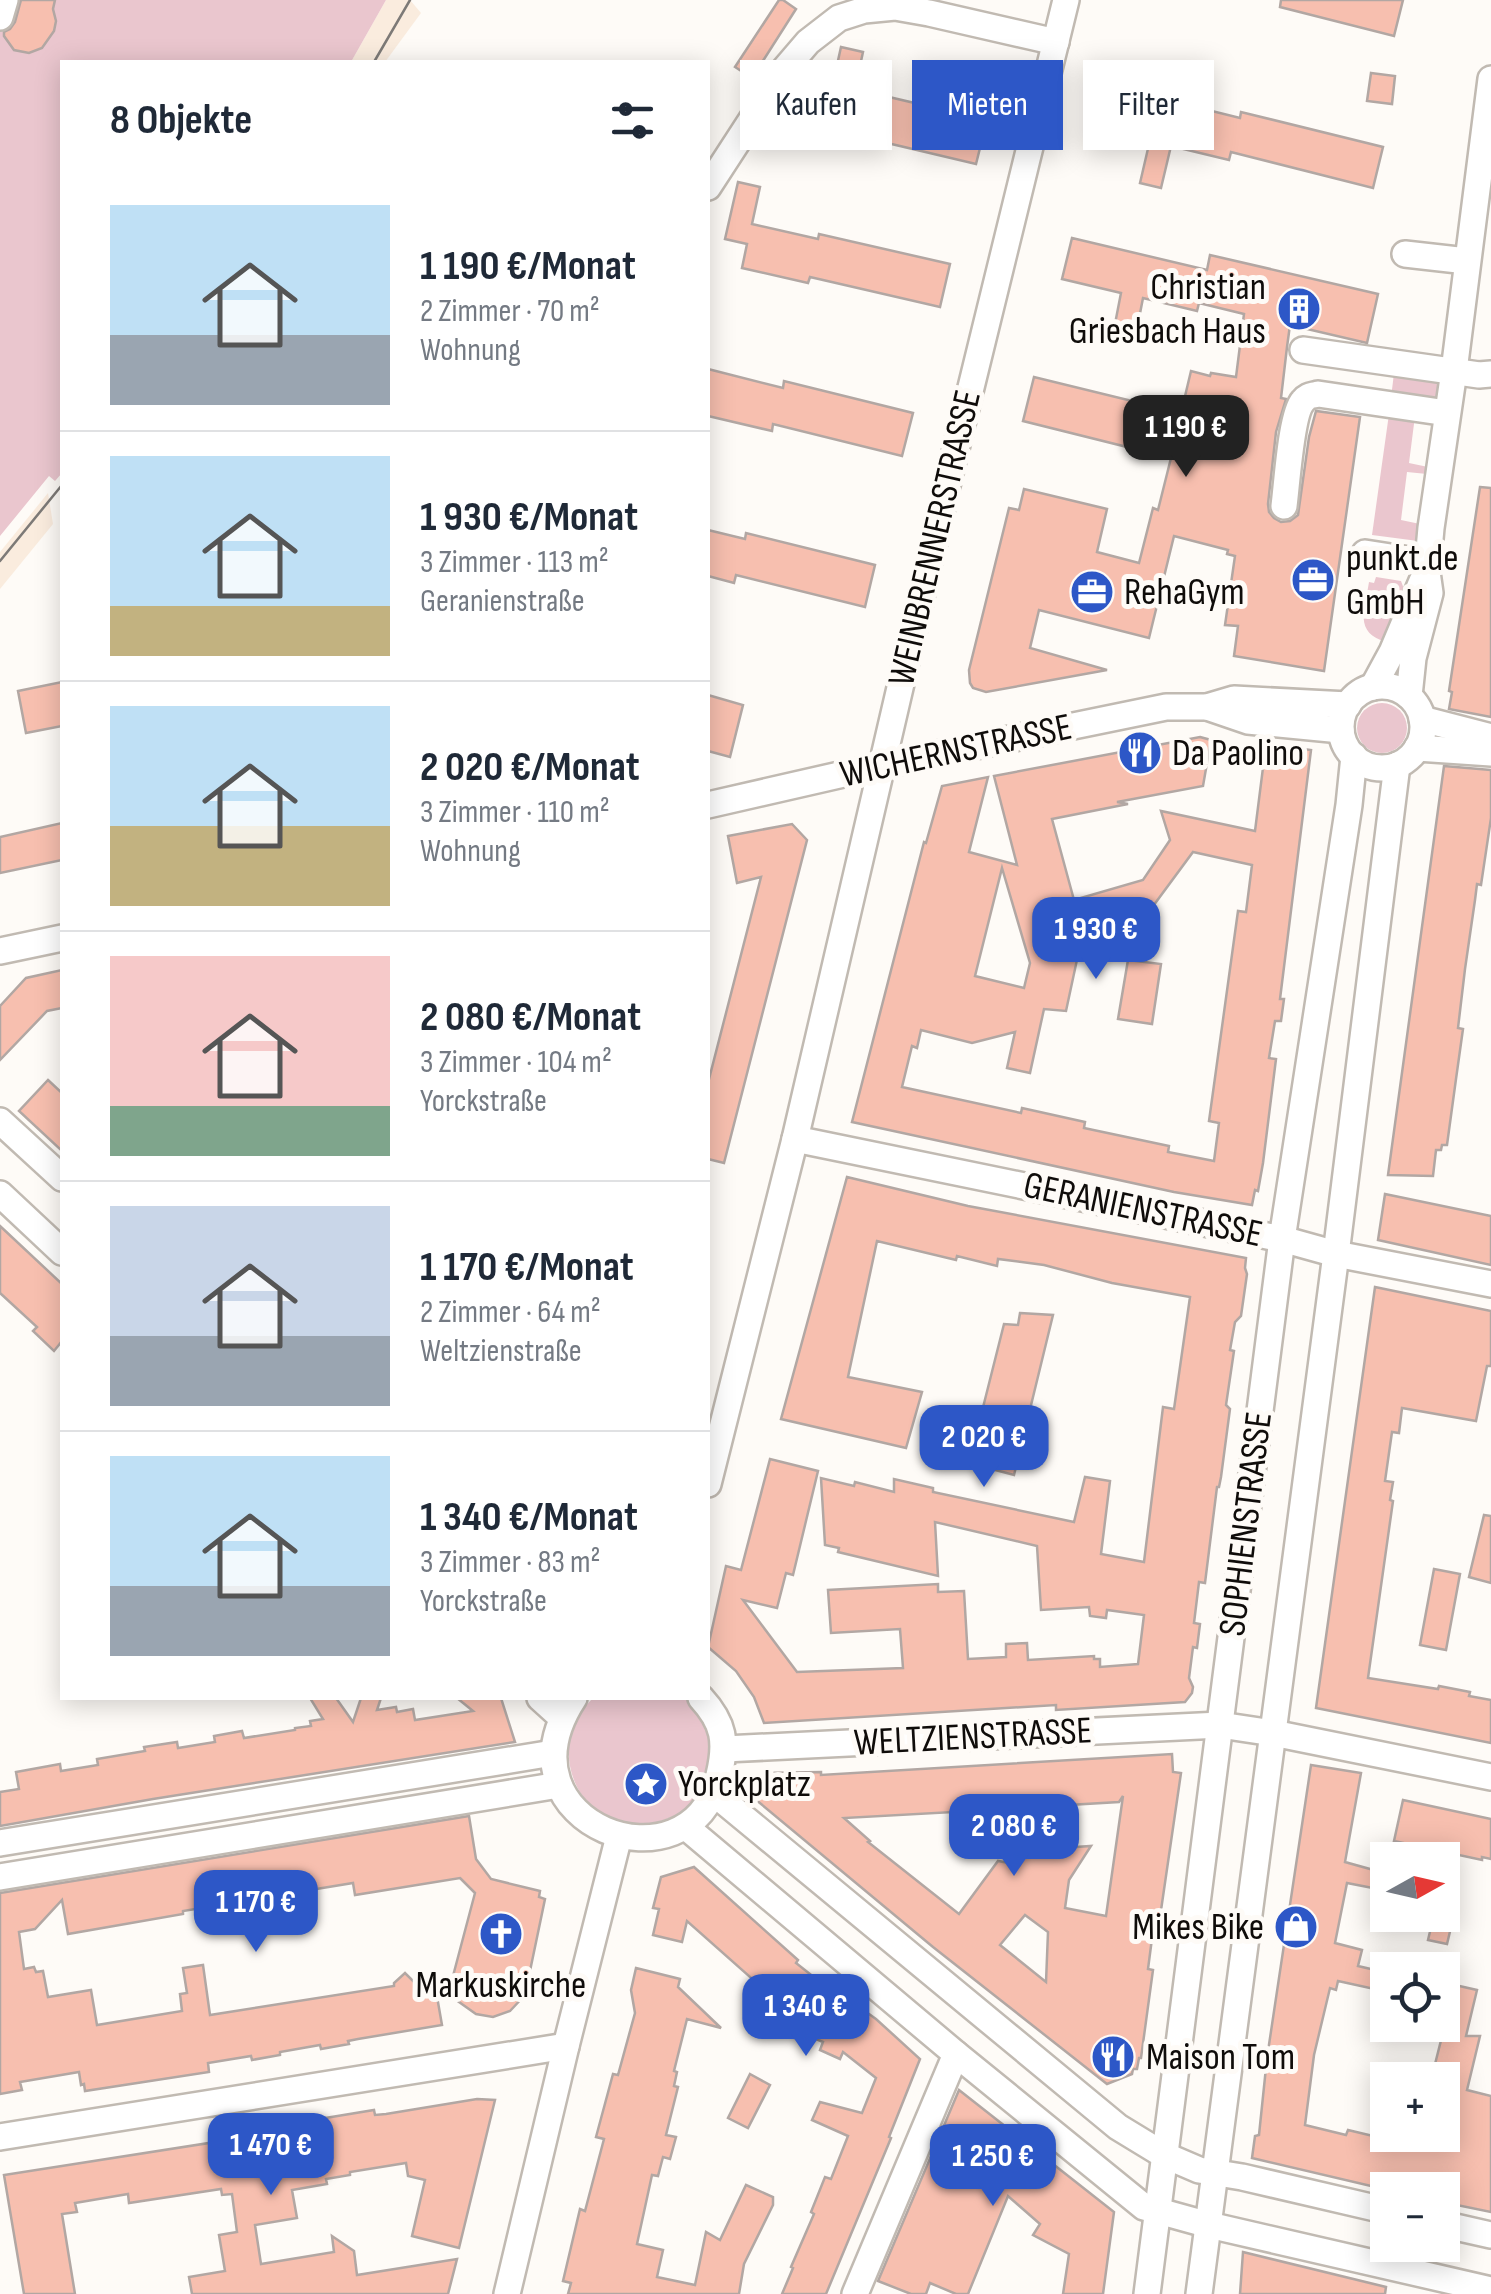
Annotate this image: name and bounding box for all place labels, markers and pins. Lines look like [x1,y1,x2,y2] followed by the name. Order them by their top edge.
[1069,265,1266,354] place label: Christian Griesbach Haus
[1276,286,1322,332] building icon: Christian Griesbach Haus
[1094,395,1278,480] pin: 1 190 €
[1346,536,1458,625] place label: punkt.de GmbH
[1290,557,1336,603] office icon: punkt.de GmbH
[1069,569,1115,615] office icon: RehaGym
[1124,570,1245,615] place label: RehaGym
[1117,730,1163,776] restaurant icon: Da Paolino
[1172,731,1304,776] place label: Da Paolino
[1004,897,1188,982] pin: 1 930 €
[892,1405,1076,1490] pin: 2 020 €
[623,1761,669,1807] place icon: Yorckplatz
[678,1762,811,1807] place label: Yorckplatz
[922,1794,1106,1879] pin: 2 080 €
[164,1870,348,1955] pin: 1 170 €
[1273,1904,1319,1950] shop icon: Mikes Bike
[1132,1905,1264,1950] place label: Mikes Bike
[478,1911,524,1957] church icon: Markuskirche
[416,1963,586,2008] place label: Markuskirche
[714,1974,898,2059] pin: 1 340 €
[1090,2034,1136,2080] restaurant icon: Maison Tom
[1146,2035,1295,2080] place label: Maison Tom
[179,2113,363,2198] pin: 1 470 €
[901,2124,1085,2209] pin: 1 250 €

